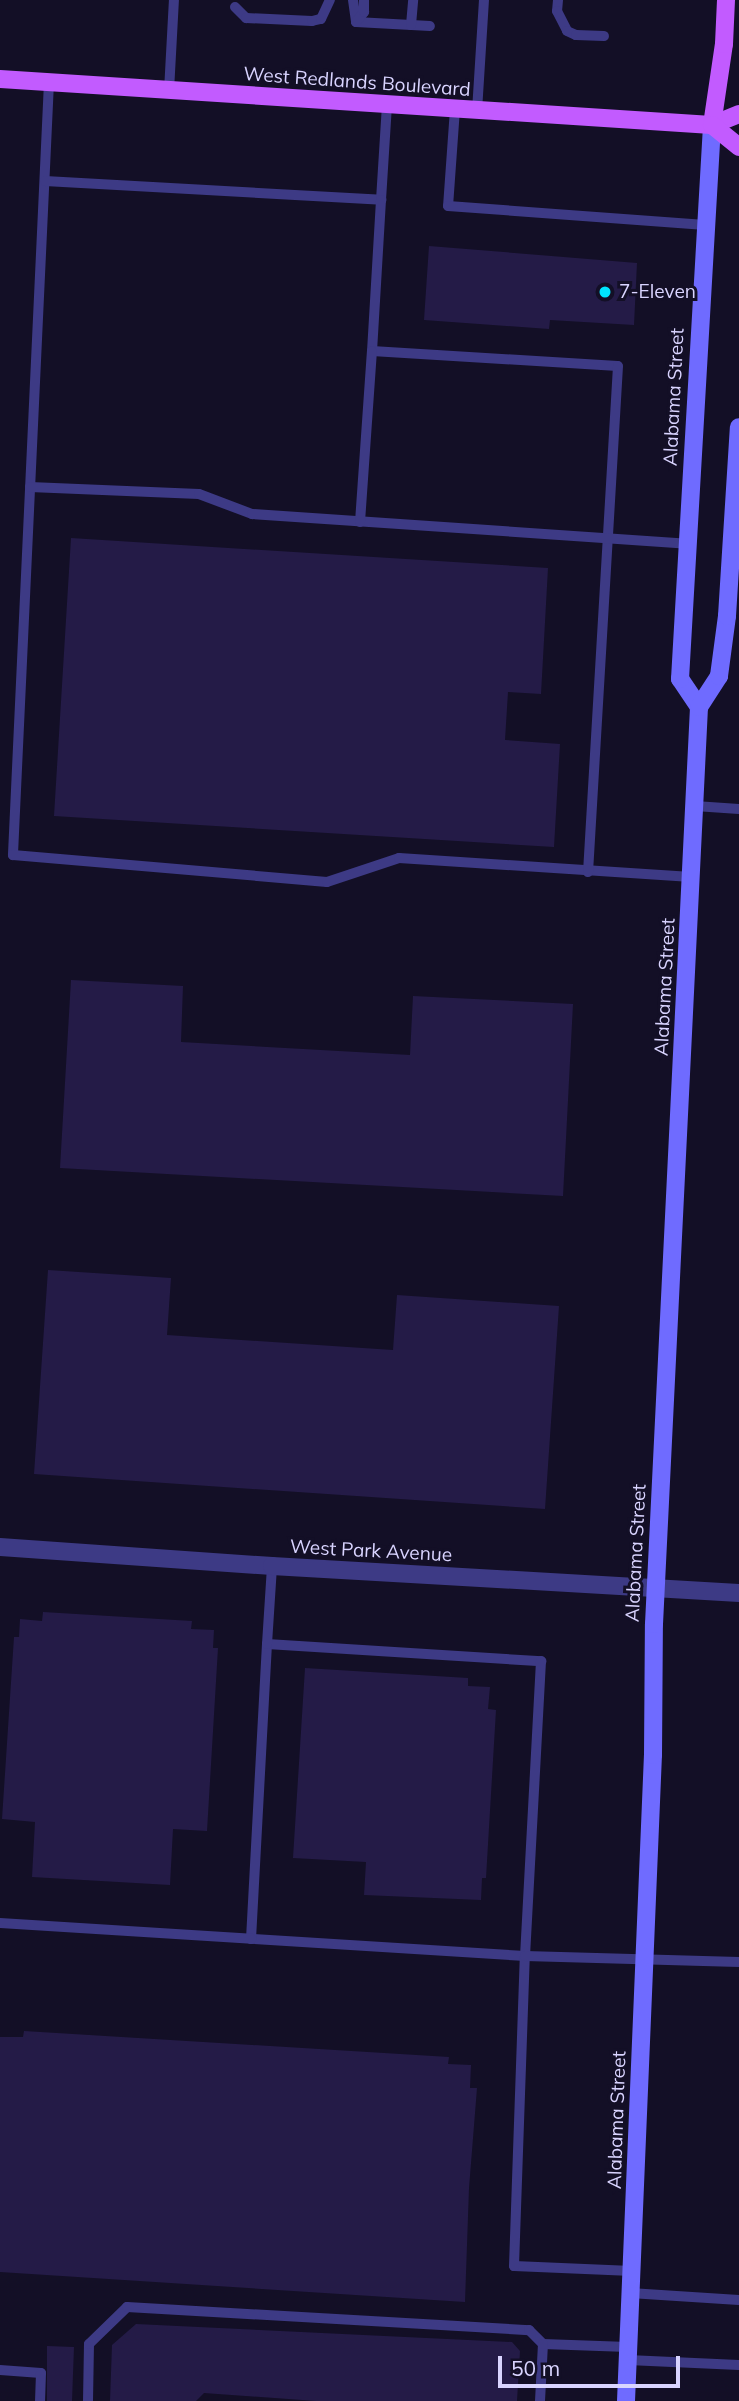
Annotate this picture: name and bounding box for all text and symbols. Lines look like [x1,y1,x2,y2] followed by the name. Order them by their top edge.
[243,63,471,101] street label: West Redlands Boulevard
[619,281,696,303] place label: 7-Eleven
[597,284,613,300] marker: 7-Eleven
[659,327,689,467] street label: Alabama Street
[650,917,680,1057] street label: Alabama Street
[621,1483,651,1623] street label: Alabama Street
[289,1535,453,1567] street label: West Park Avenue
[603,2051,631,2189] street label: Alabama Street
[501,2342,683,2386] scale bar
[511,2355,560,2381] text: 50 m

